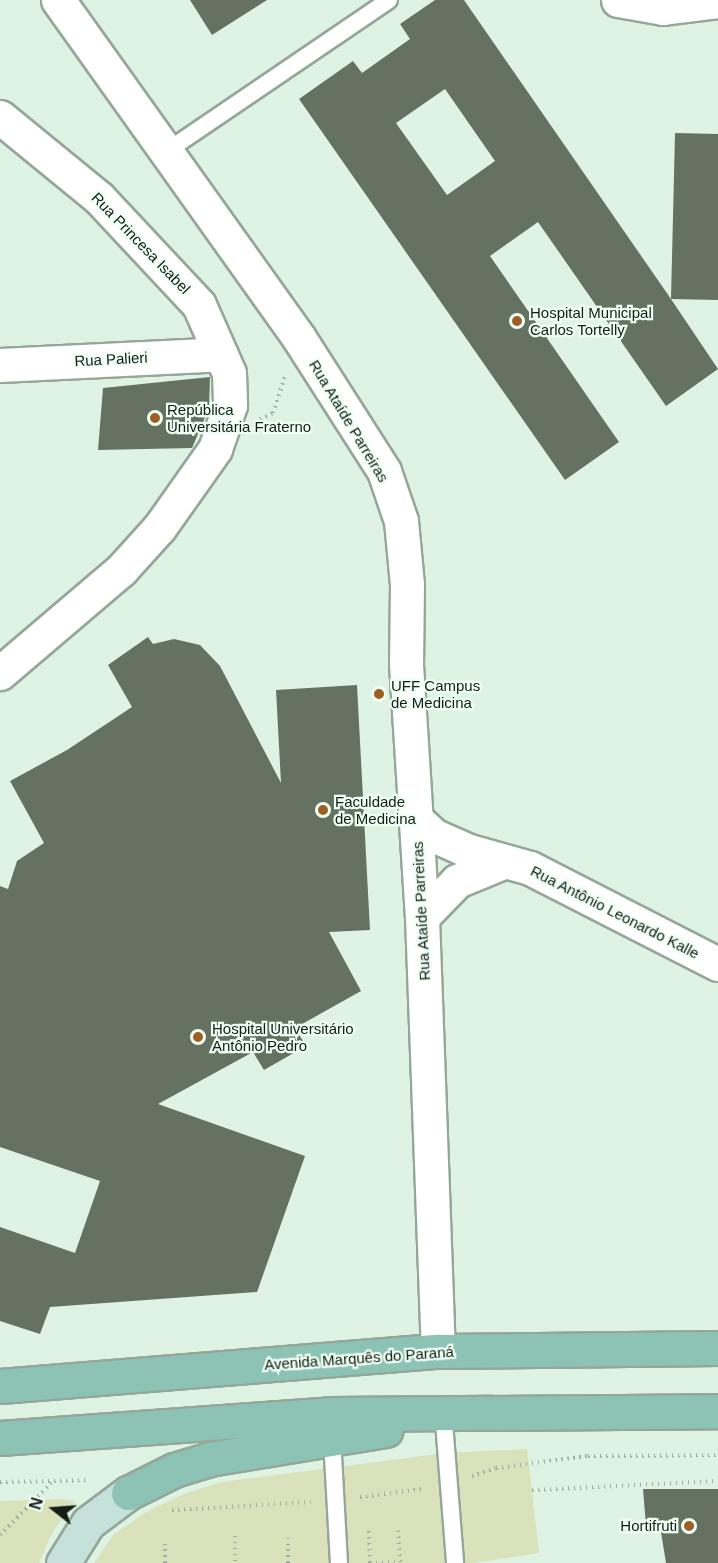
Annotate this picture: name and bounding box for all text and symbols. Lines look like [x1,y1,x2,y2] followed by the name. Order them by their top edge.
[88,188,194,298] street label: Rua Princesa Isabel
[530,303,652,338] place label: Hospital Municipal Carlos Tortelly
[508,312,526,330] marker: Hospital Municipal Carlos Tortelly
[74,348,148,370] street label: Rua Palieri
[305,356,393,486] street label: Rua Ataíde Parreiras
[167,400,311,435] place label: República Universitária Fraterno
[148,411,162,425] marker: República Universitária Fraterno
[391,676,480,711] place label: UFF Campus de Medicina
[372,687,386,701] marker: UFF Campus de Medicina
[335,792,416,827] place label: Faculdade de Medicina
[316,803,330,817] marker: Faculdade de Medicina
[408,841,434,981] street label: Rua Ataíde Parreiras
[527,861,703,963] street label: Rua Antônio Leonardo Kalle
[212,1019,354,1054] place label: Hospital Universitário Antônio Pedro
[189,1028,207,1046] marker: Hospital Universitário Antônio Pedro
[264,1342,454,1374] street label: Avenida Marquês do Paraná
[24,1479,84,1539] north arrow
[26,1496,46,1512] text: N
[620,1517,677,1535] place label: Hortifruti
[682,1519,696,1533] marker: Hortifruti

